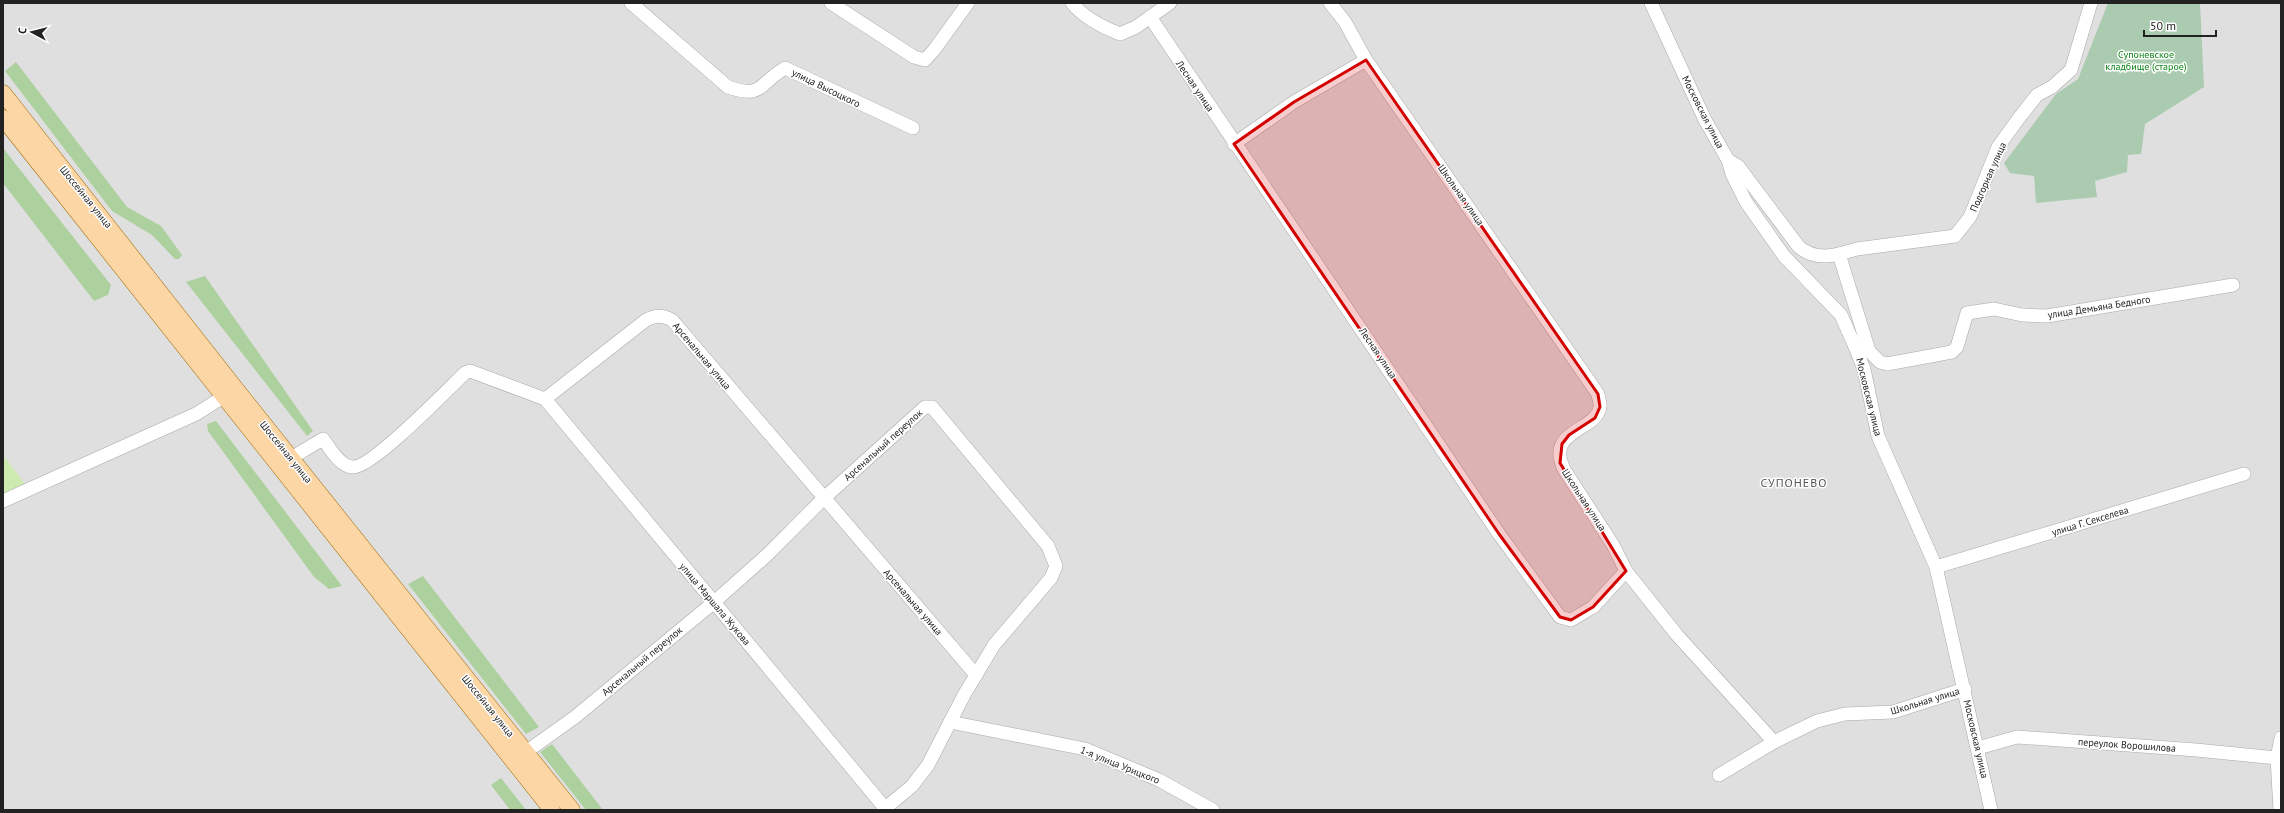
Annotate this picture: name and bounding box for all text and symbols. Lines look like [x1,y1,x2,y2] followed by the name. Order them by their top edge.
[12,12,52,52] north arrow
[2144,12,2216,38] scale bar
[2150,18,2176,33] text: 50 m
[15,27,29,35] text: С
[2105,48,2187,73] park label: Супоневское кладбище (старое)
[1173,57,1217,114] street label: Лесная улица
[790,66,862,110] street label: улица Высоцкого
[1679,73,1727,151] street label: Московская улица
[1967,140,2009,214] street label: Подгорная улица
[1435,162,1487,228] street label: Школьная улица
[57,163,115,231] street label: Шоссейная улица
[2047,292,2151,322] street label: улица Демьяна Бедного
[670,320,734,392] street label: Арсенальная улица
[1356,324,1400,381] street label: Лесная улица
[1853,357,1885,437] street label: Московская улица
[841,406,925,484] street label: Арсенальный переулок
[257,418,315,486] street label: Шоссейная улица
[1559,466,1609,534] street label: Школьная улица
[1761,475,1828,490] district label: СУПОНЕВО
[2050,503,2130,539] street label: улица Г. Секселева
[677,560,753,648] street label: улица Маршала Жукова
[881,566,945,638] street label: Арсенальная улица
[599,623,685,699] street label: Арсенальный переулок
[459,672,517,740] street label: Шоссейная улица
[1889,684,1961,718] street label: Школьная улица
[1961,699,1991,779] street label: Московская улица
[2078,735,2176,755] street label: переулок Ворошилова
[1078,743,1162,787] street label: 1-я улица Урицкого

